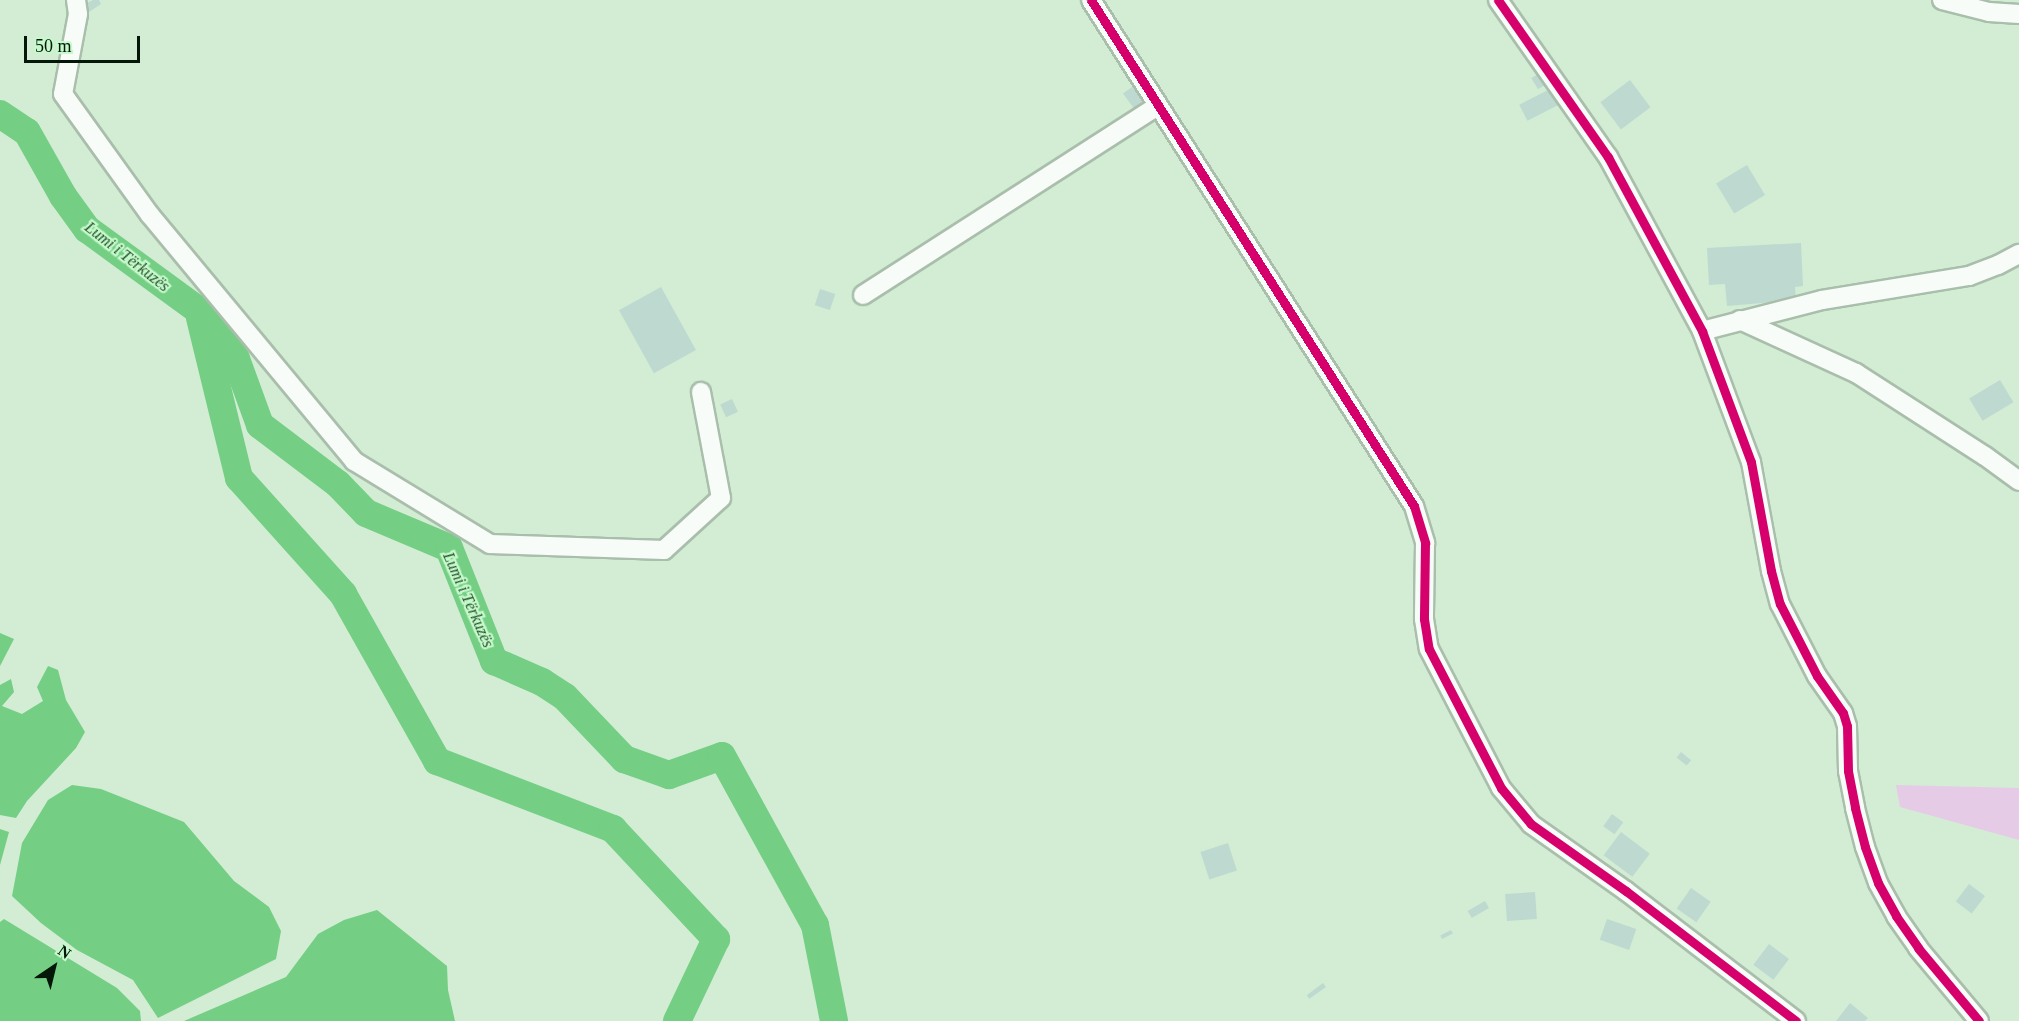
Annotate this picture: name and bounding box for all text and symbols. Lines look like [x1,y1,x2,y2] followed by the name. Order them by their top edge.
[27,24,142,62] scale bar
[35,36,72,56] text: 50 m
[81,218,173,296] water label: Lumi i Tërkuzës
[438,549,498,651] water label: Lumi i Tërkuzës
[24,937,84,997] north arrow
[55,942,74,962] text: N

